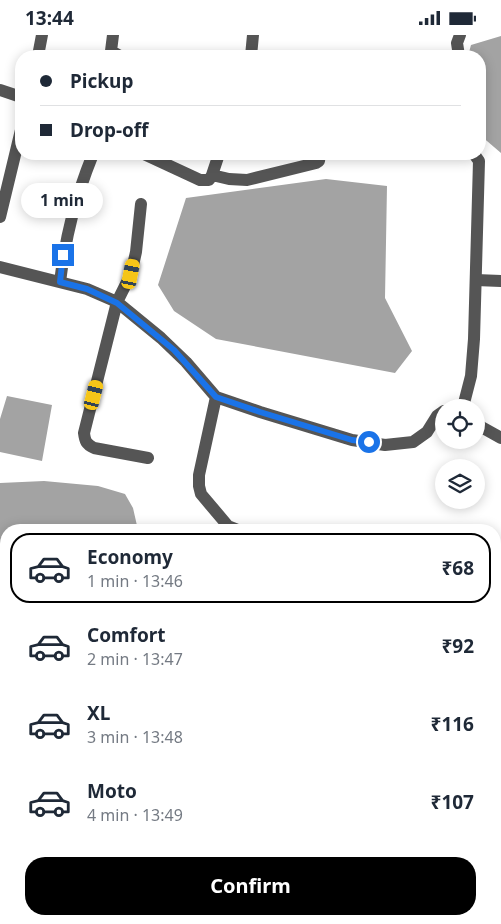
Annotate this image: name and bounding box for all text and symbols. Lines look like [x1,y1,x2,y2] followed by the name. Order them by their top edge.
[25,5,74,31] text: 13:44
[70,68,133,94] text: Pickup
[70,117,149,143] text: Drop-off
[22,183,104,217] callout: 1 min
[40,189,84,211] text: 1 min
[52,244,74,266] route end
[120,258,141,290] car
[83,379,104,411] car
[435,399,485,509] map controls
[435,399,485,449] button: locate
[358,431,380,453] route start
[435,459,485,509] button: layers
[87,544,173,570] text: Economy
[27,546,72,591] icon: car
[441,555,474,581] text: ₹68
[87,570,183,592] text: 1 min · 13:46
[87,622,166,648] text: Comfort
[27,624,72,669] icon: car
[441,633,474,659] text: ₹92
[87,648,183,670] text: 2 min · 13:47
[87,700,110,726] text: XL
[27,702,72,747] icon: car
[431,711,474,737] text: ₹116
[87,726,183,748] text: 3 min · 13:48
[87,778,137,804] text: Moto
[27,780,72,825] icon: car
[431,789,474,815] text: ₹107
[87,804,183,826] text: 4 min · 13:49
[25,857,476,915] button: Confirm

